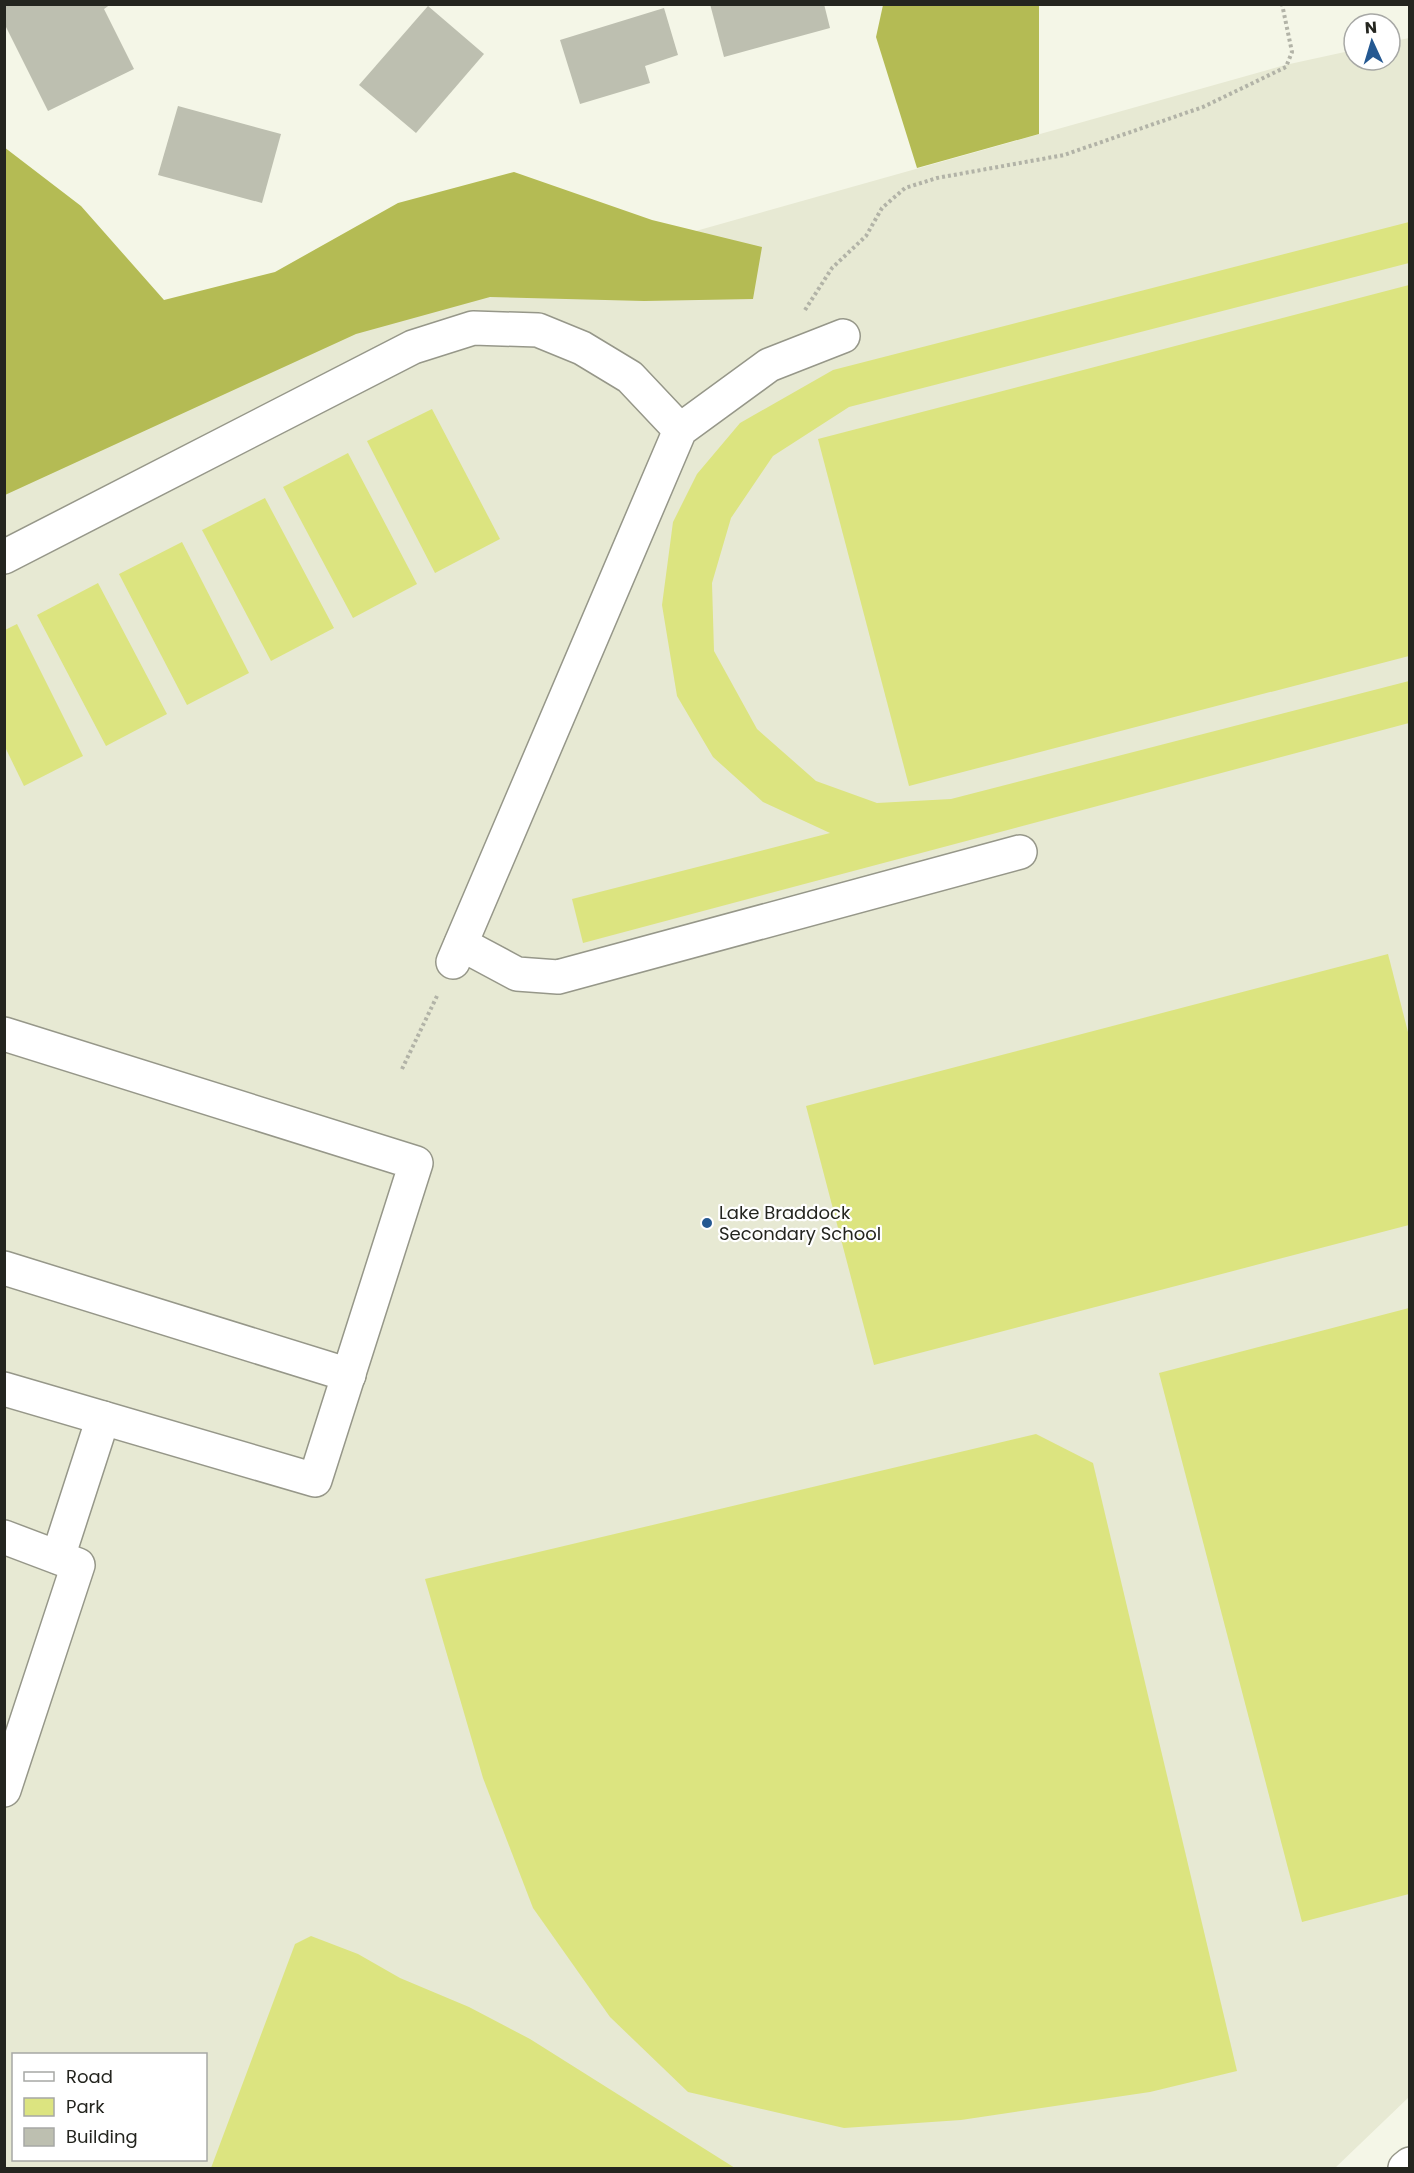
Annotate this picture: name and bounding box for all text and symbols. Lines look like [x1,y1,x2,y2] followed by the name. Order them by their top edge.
[1342,12,1402,72] north arrow
[1364,16,1378,39] text: N
[719,1200,881,1246] place label: Lake Braddock Secondary School
[700,1216,714,1230] marker: Lake Braddock Secondary School
[12,2053,207,2161] legend
[66,2064,113,2089] text: Road
[66,2094,105,2119] text: Park
[66,2124,138,2149] text: Building

